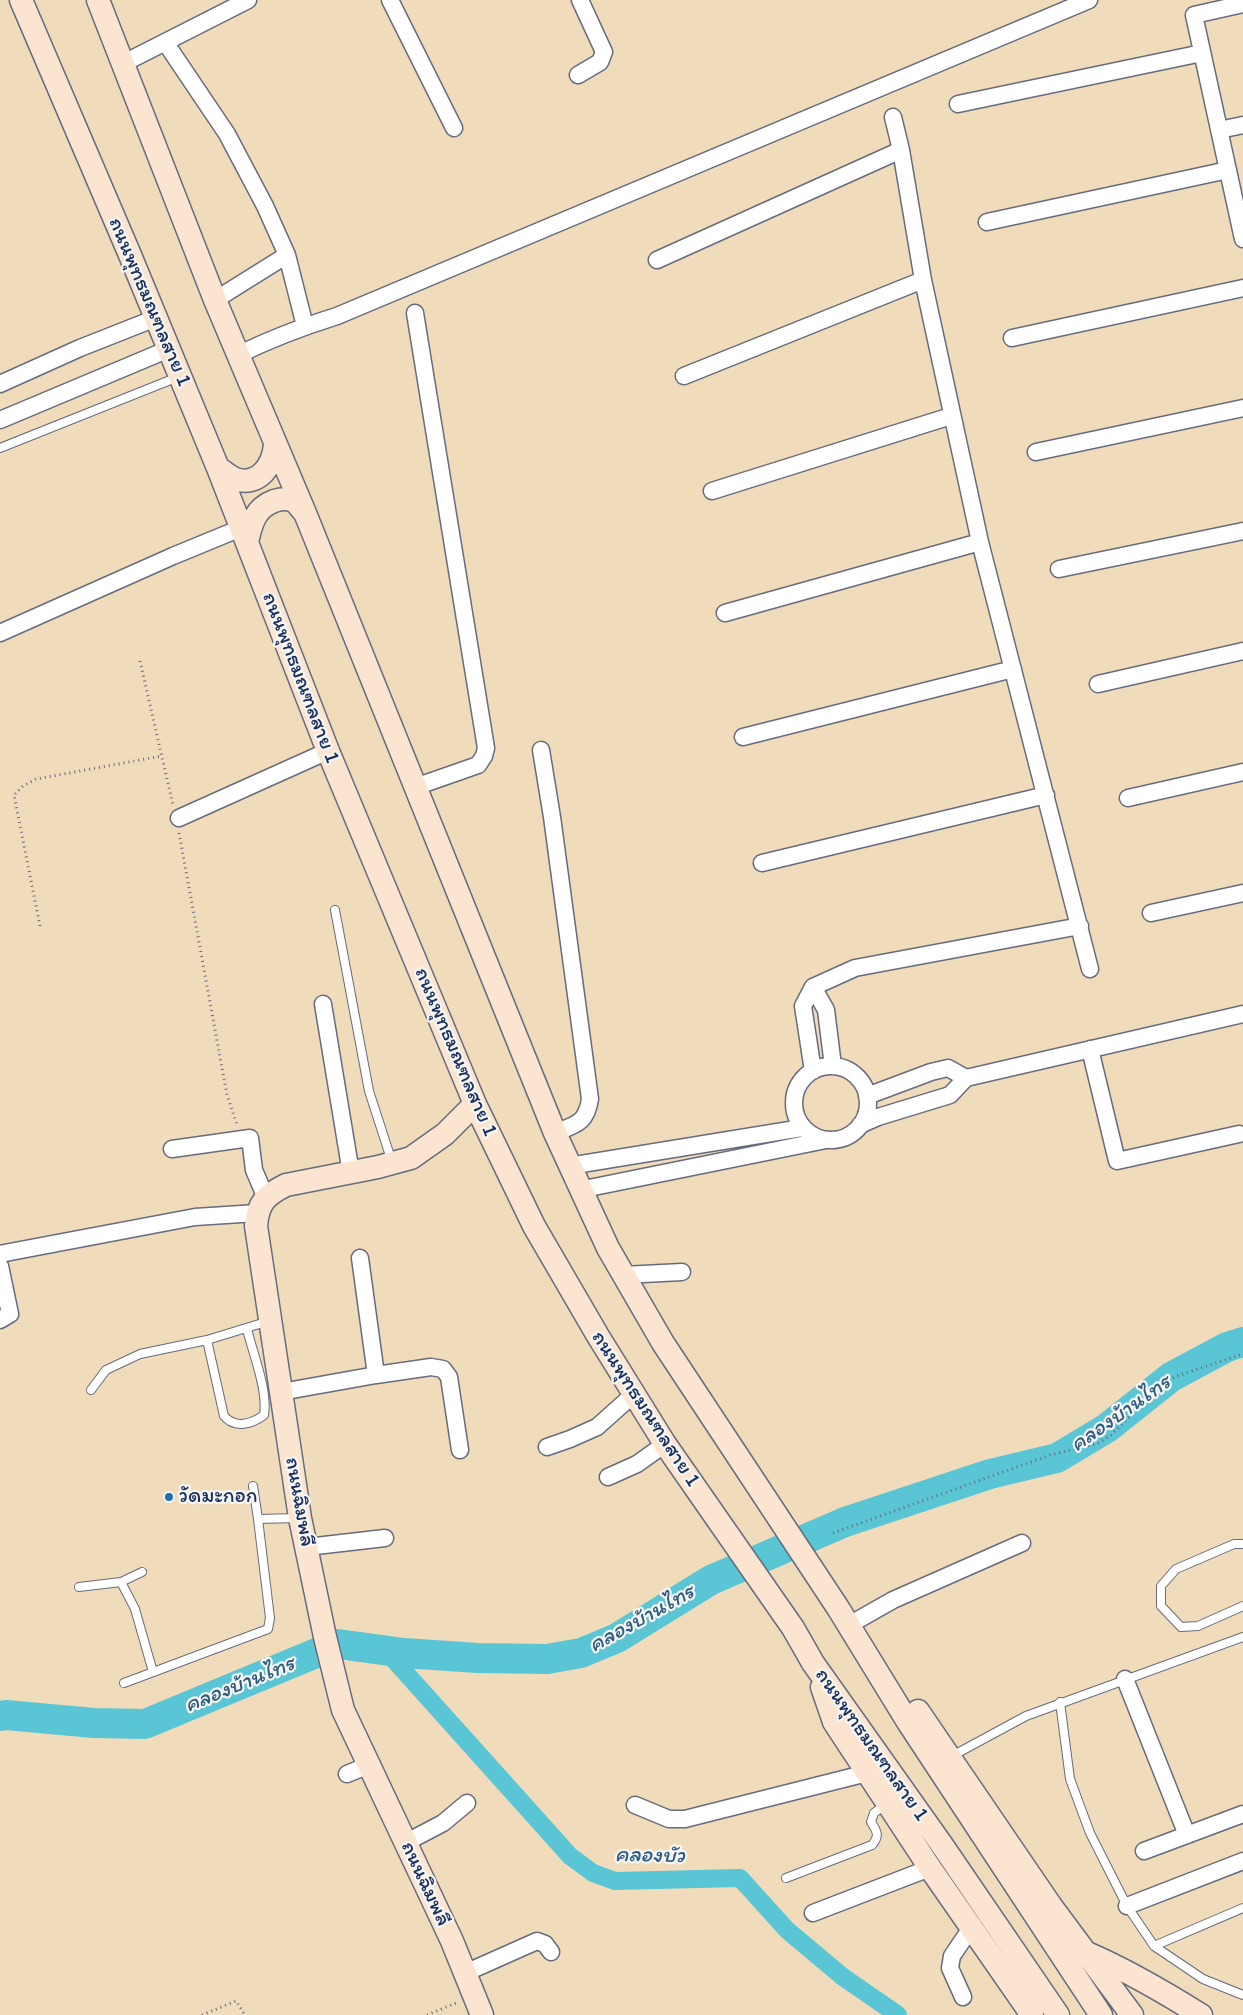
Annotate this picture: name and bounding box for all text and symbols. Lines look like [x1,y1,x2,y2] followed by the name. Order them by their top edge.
[102,214,196,390] street label: ถนนพุทธมณฑลสาย 1
[256,589,344,767] street label: ถนนพุทธมณฑลสาย 1
[408,964,502,1140] street label: ถนนพุทธมณฑลสาย 1
[585,1326,705,1492] street label: ถนนพุทธมณฑลสาย 1
[1066,1370,1176,1458] water label: คลองบ้านไทร
[279,1455,319,1549] street label: ถนนฉิมพลี
[179,1484,258,1510] place label: วัดมะกอก
[163,1491,175,1503] marker: วัดมะกอก
[585,1579,699,1659] water label: คลองบ้านไทร
[181,1651,299,1719] water label: คลองบ้านไทร
[809,1664,933,1826] street label: ถนนพุทธมณฑลสาย 1
[394,1838,456,1930] street label: ถนนฉิมพลี
[615,1842,685,1870] water label: คลองบัว

